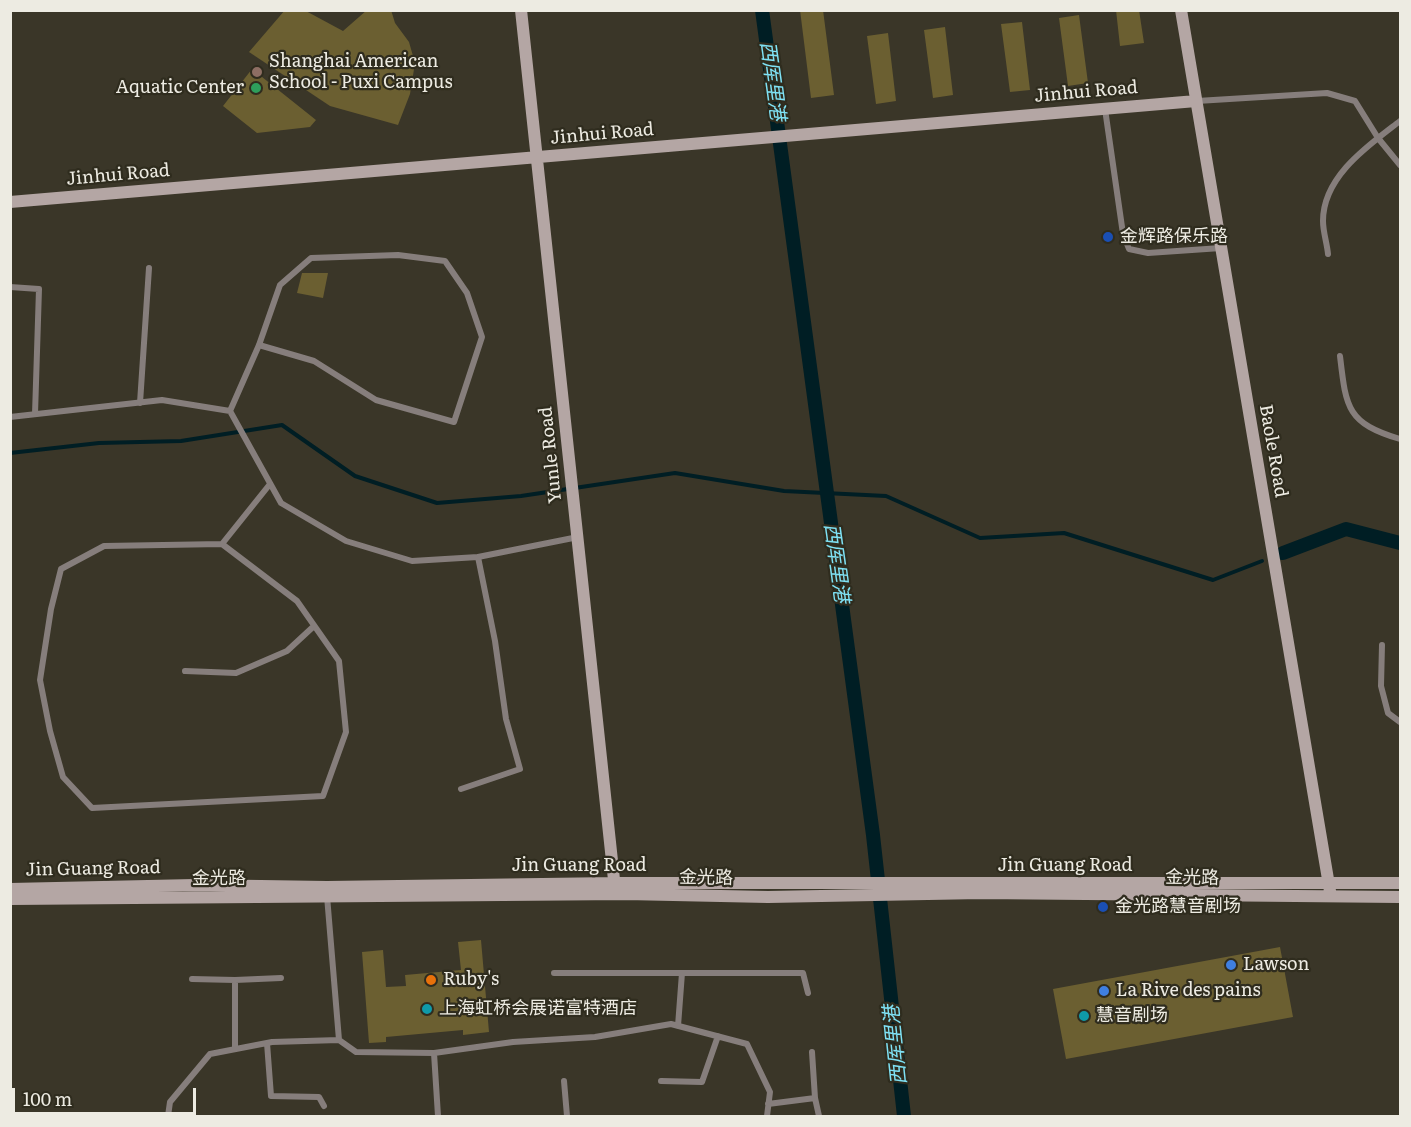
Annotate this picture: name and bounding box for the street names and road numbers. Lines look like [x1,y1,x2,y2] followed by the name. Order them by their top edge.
[1033,77,1139,107] street label: Jinhui Road
[549,119,655,149] street label: Jinhui Road
[65,160,171,190] street label: Jinhui Road
[1254,403,1292,499] street label: Baole Road
[535,406,567,504] street label: Yunle Road
[511,855,647,877] street label: Jin Guang Road
[997,855,1133,877] street label: Jin Guang Road
[25,857,161,881] street label: Jin Guang Road
[679,867,733,889] street label: 金光路
[1165,867,1219,889] street label: 金光路
[192,868,246,890] street label: 金光路

